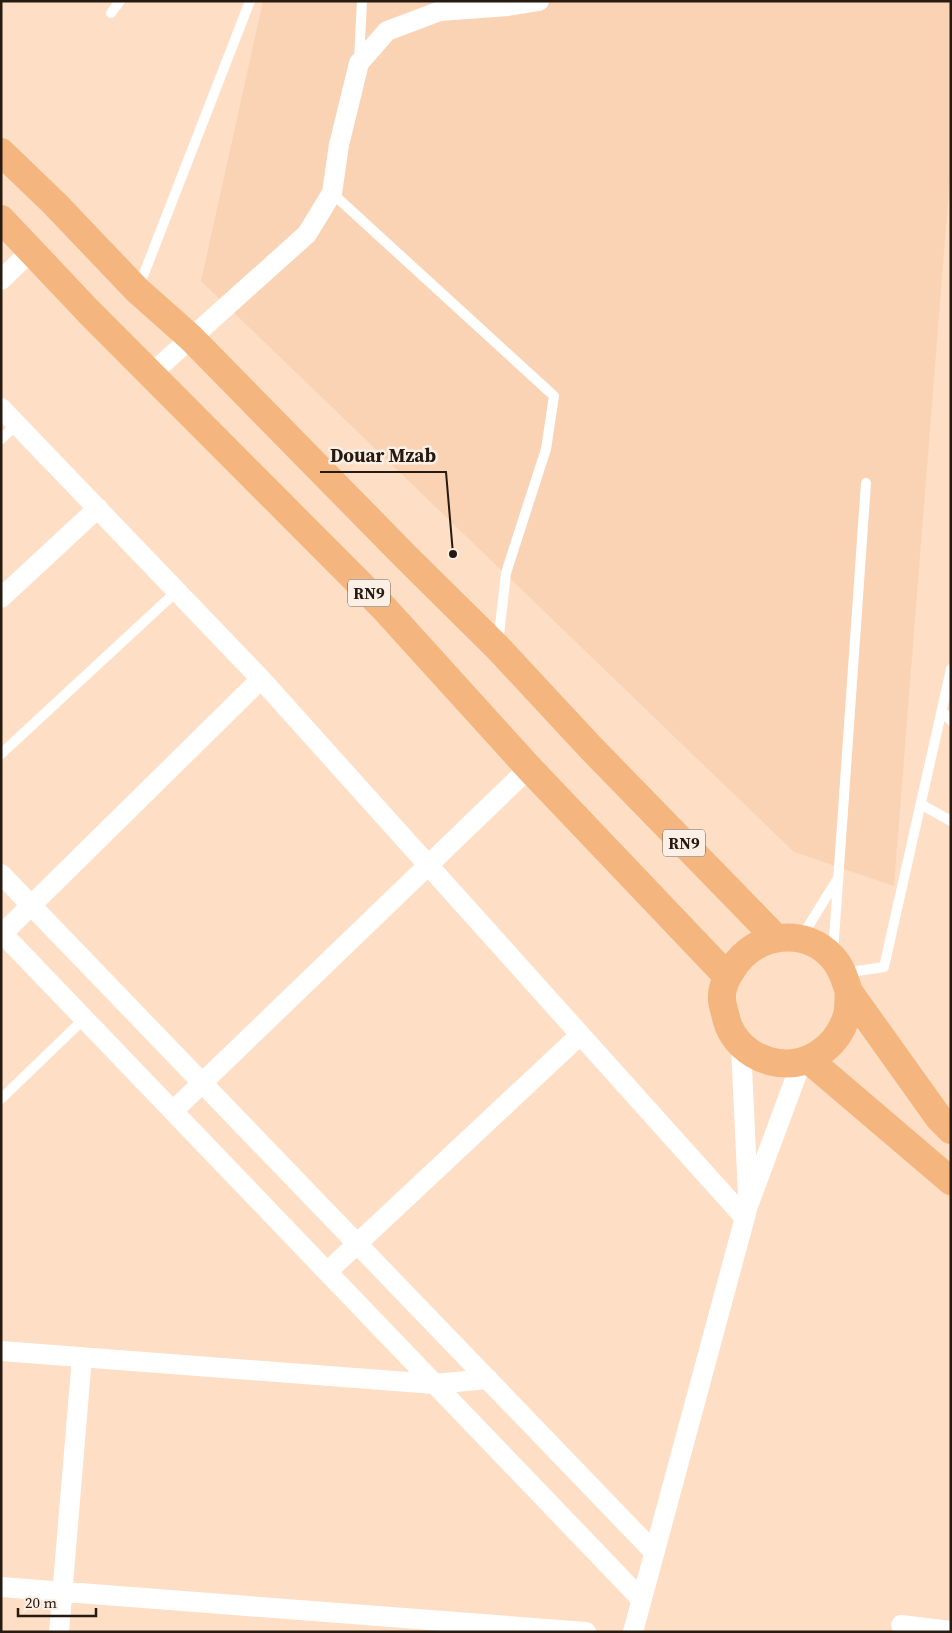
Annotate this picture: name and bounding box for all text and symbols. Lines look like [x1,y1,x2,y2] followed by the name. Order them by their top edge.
[320,438,446,472] callout: Douar Mzab
[330,442,436,468] text: Douar Mzab
[348,580,390,606] road number: RN9
[663,830,705,856] road number: RN9
[18,1586,95,1618] scale bar
[25,1592,57,1613] text: 20 m

